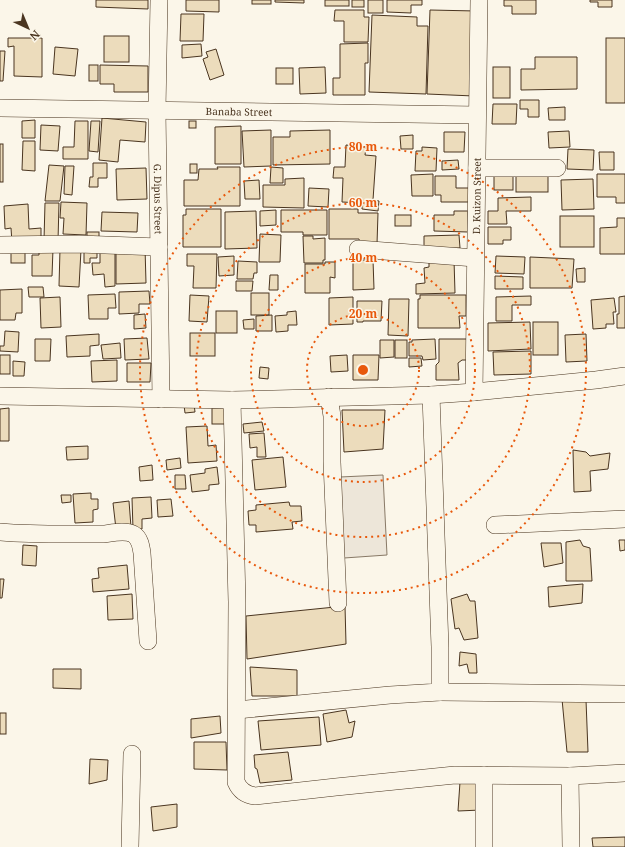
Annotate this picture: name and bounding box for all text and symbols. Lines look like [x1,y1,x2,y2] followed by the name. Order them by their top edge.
[8,8,48,48] north arrow
[27,27,44,44] text: N
[206,104,273,119] street label: Banaba Street
[349,138,377,155] text: 80 m
[469,157,484,234] street label: D. Kuizon Street
[151,164,166,235] street label: G. Dipus Street
[349,194,377,211] text: 60 m
[349,249,377,266] text: 40 m
[349,305,377,322] text: 20 m
[356,363,370,377] centre of rings

